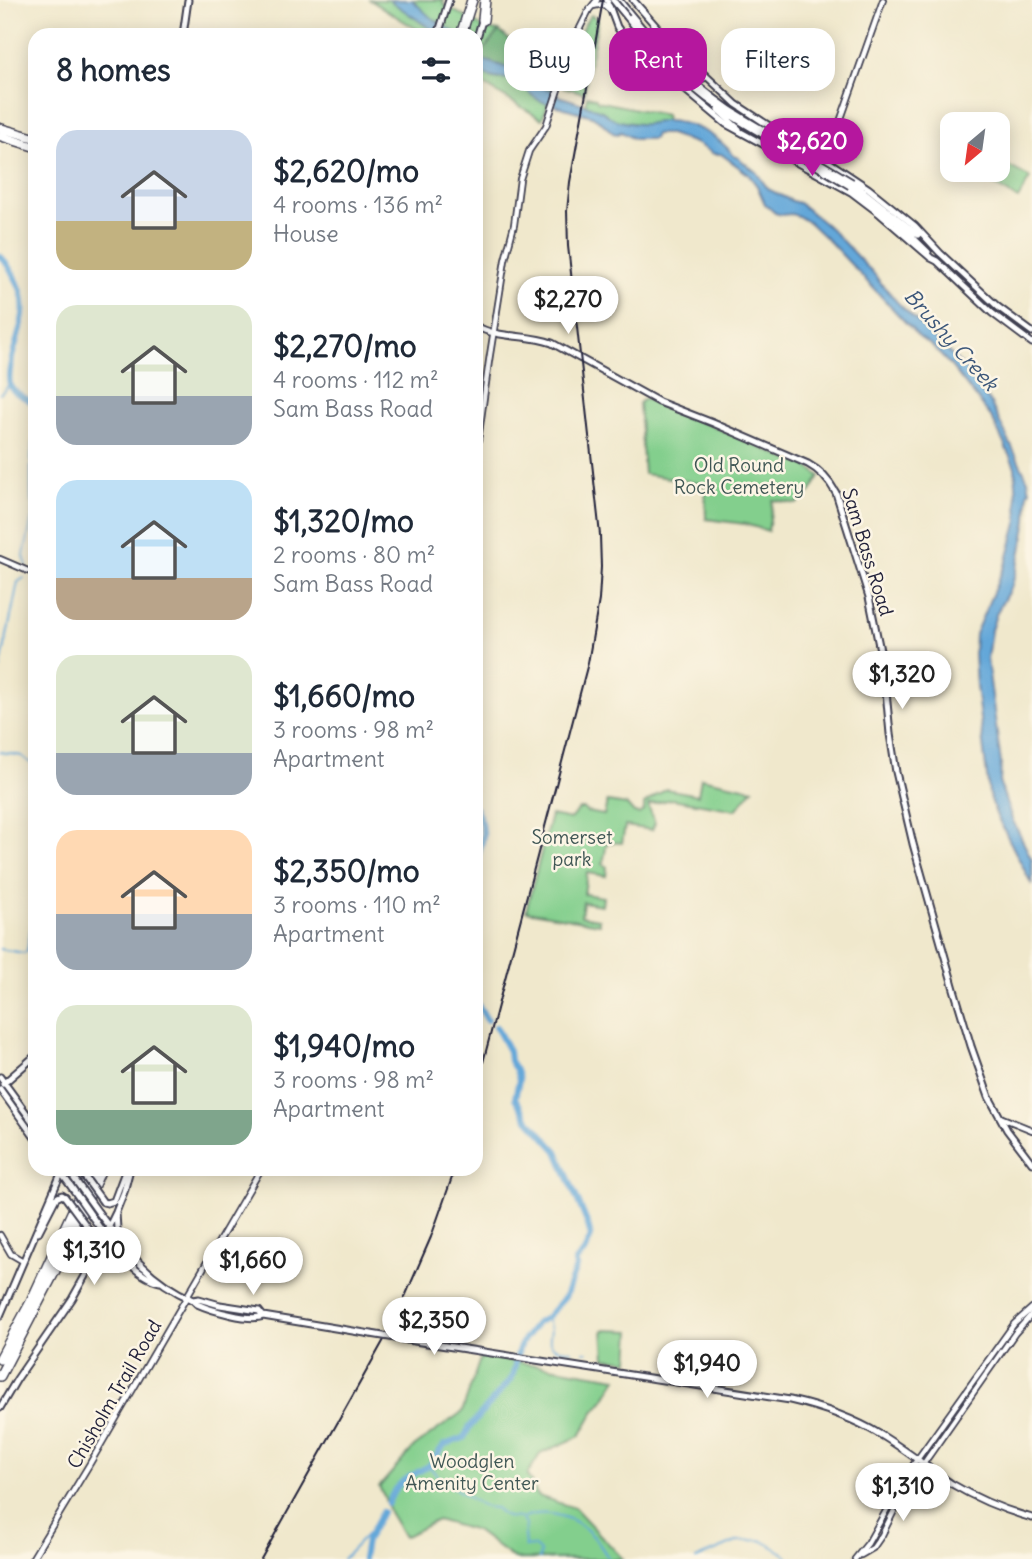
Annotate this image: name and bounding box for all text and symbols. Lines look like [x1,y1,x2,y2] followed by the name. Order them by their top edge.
[504,28,595,91] chip: Buy
[609,28,707,91] chip: Rent
[721,28,835,91] chip: Filters
[56,51,171,89] text: 8 homes
[417,51,455,89] icon: filters
[940,112,1010,182] north arrow
[940,112,1010,182] map controls
[755,118,869,178] pin: $2,620
[776,126,848,155] text: $2,620
[273,152,419,190] text: $2,620/mo
[112,158,196,242] icon: home
[273,190,443,219] text: 4 rooms · 136 m²
[273,219,339,248] text: House
[511,276,625,336] pin: $2,270
[898,283,1005,397] water label: Brushy Creek
[533,284,603,313] text: $2,270
[273,327,417,365] text: $2,270/mo
[112,333,196,417] icon: home
[273,365,439,394] text: 4 rooms · 112 m²
[273,394,433,423] text: Sam Bass Road
[674,453,804,499] park label: Old Round Rock Cemetery
[837,485,899,619] street label: Sam Bass Road
[273,502,414,540] text: $1,320/mo
[112,508,196,592] icon: home
[273,540,435,569] text: 2 rooms · 80 m²
[273,569,433,598] text: Sam Bass Road
[845,652,959,711] pin: $1,320
[868,659,936,688] text: $1,320
[273,677,415,715] text: $1,660/mo
[112,683,196,767] icon: home
[273,715,434,744] text: 3 rooms · 98 m²
[273,744,385,773] text: Apartment
[531,825,613,871] park label: Somerset park
[273,852,420,890] text: $2,350/mo
[112,858,196,942] icon: home
[273,890,441,919] text: 3 rooms · 110 m²
[273,919,385,948] text: Apartment
[273,1027,415,1065] text: $1,940/mo
[112,1033,196,1117] icon: home
[273,1065,434,1094] text: 3 rooms · 98 m²
[273,1094,385,1123] text: Apartment
[37,1228,151,1287] pin: $1,310
[62,1235,126,1264] text: $1,310
[196,1238,310,1297] pin: $1,660
[219,1245,287,1274] text: $1,660
[377,1298,491,1357] pin: $2,350
[398,1305,470,1334] text: $2,350
[62,1315,166,1473] street label: Chisholm Trail Road
[650,1340,764,1400] pin: $1,940
[673,1348,741,1377] text: $1,940
[405,1449,539,1495] park label: Woodglen Amenity Center
[846,1464,960,1523] pin: $1,310
[871,1471,935,1500] text: $1,310

